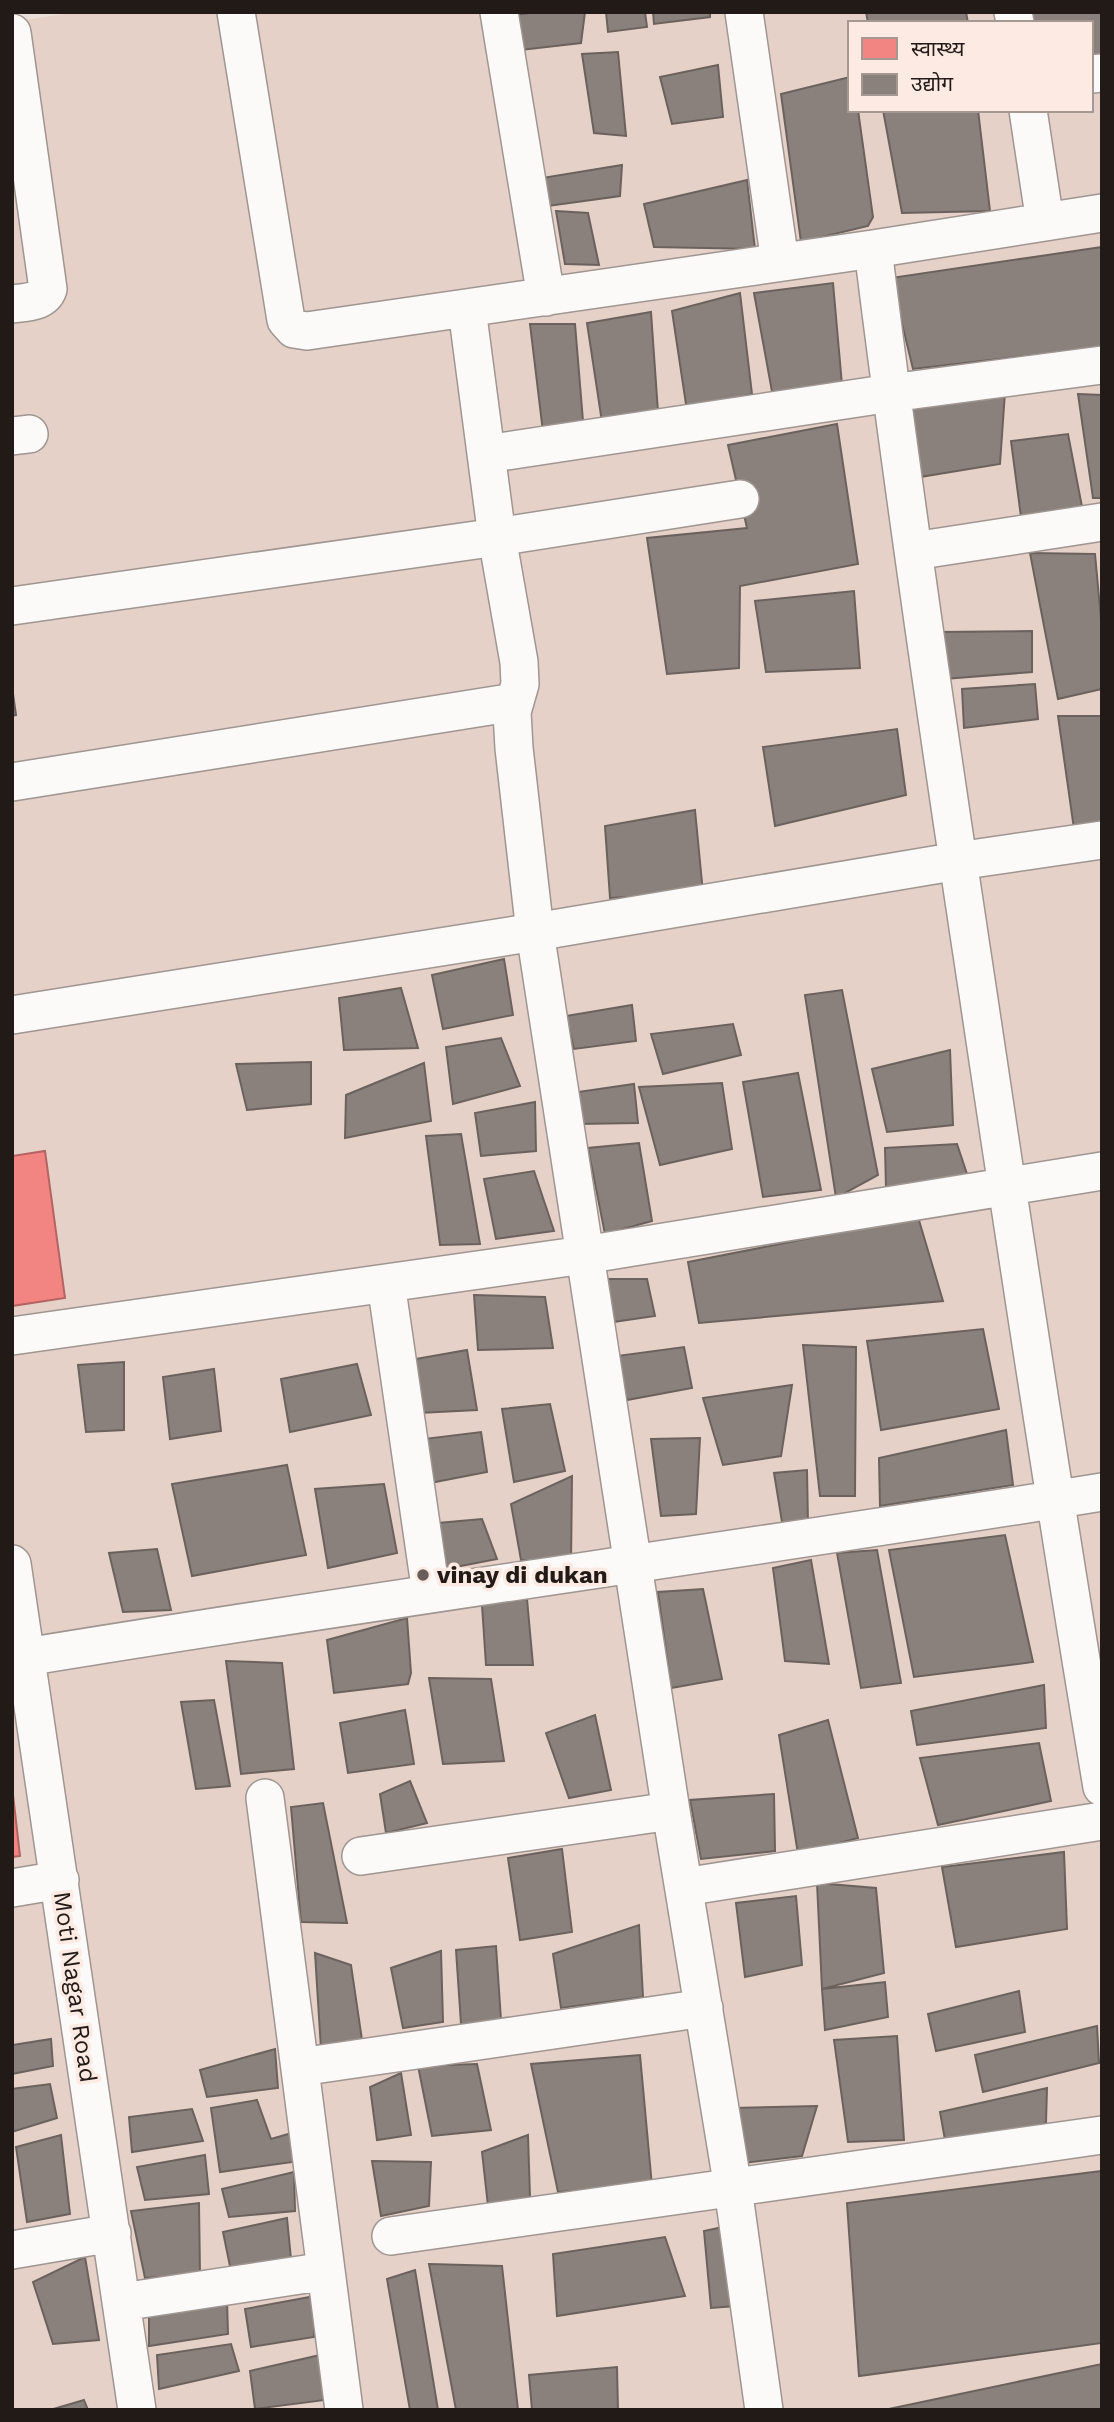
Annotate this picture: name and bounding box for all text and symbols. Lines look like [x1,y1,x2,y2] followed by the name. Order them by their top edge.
[848,21,1093,112] legend
[911,36,965,61] text: स्वास्थ्य
[911,71,954,96] text: उद्योग
[436,1561,608,1589] place label: vinay di dukan
[415,1567,431,1583] marker: vinay di dukan
[48,1890,102,2084] street label: Moti Nagar Road

